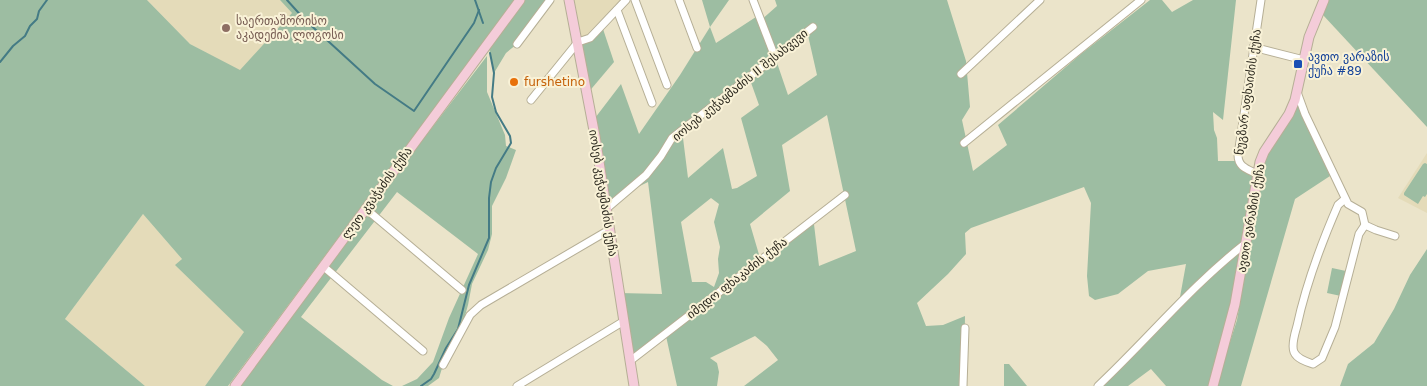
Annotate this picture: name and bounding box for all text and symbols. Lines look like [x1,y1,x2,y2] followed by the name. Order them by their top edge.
[236,14,344,42] place label: საერთაშორისო აკადემია ლოგოსი
[220,22,232,34] marker: საერთაშორისო აკადემია ლოგოსი
[669,26,811,144] street label: იოსებ კეჭაყმაძის II შესახვევი
[1232,28,1264,156] street label: ნუგზარ აფხაიძის ქუჩა
[1308,50,1389,78] place label: ავთო ვარაზის ქუჩა #89
[1292,58,1304,70] marker: ავთო ვარაზის ქუჩა #89
[524,75,585,89] place label: furshetino
[508,76,520,88] marker: furshetino
[586,128,620,258] street label: იოსებ კეჭაყმაძის ქუჩა
[339,144,415,242] street label: ლეო კვაჭაძის ქუჩა
[1235,163,1267,273] street label: ავთო ვარაზის ქუჩა
[684,234,790,322] street label: იმედო ფხაკაძის ქუჩა

